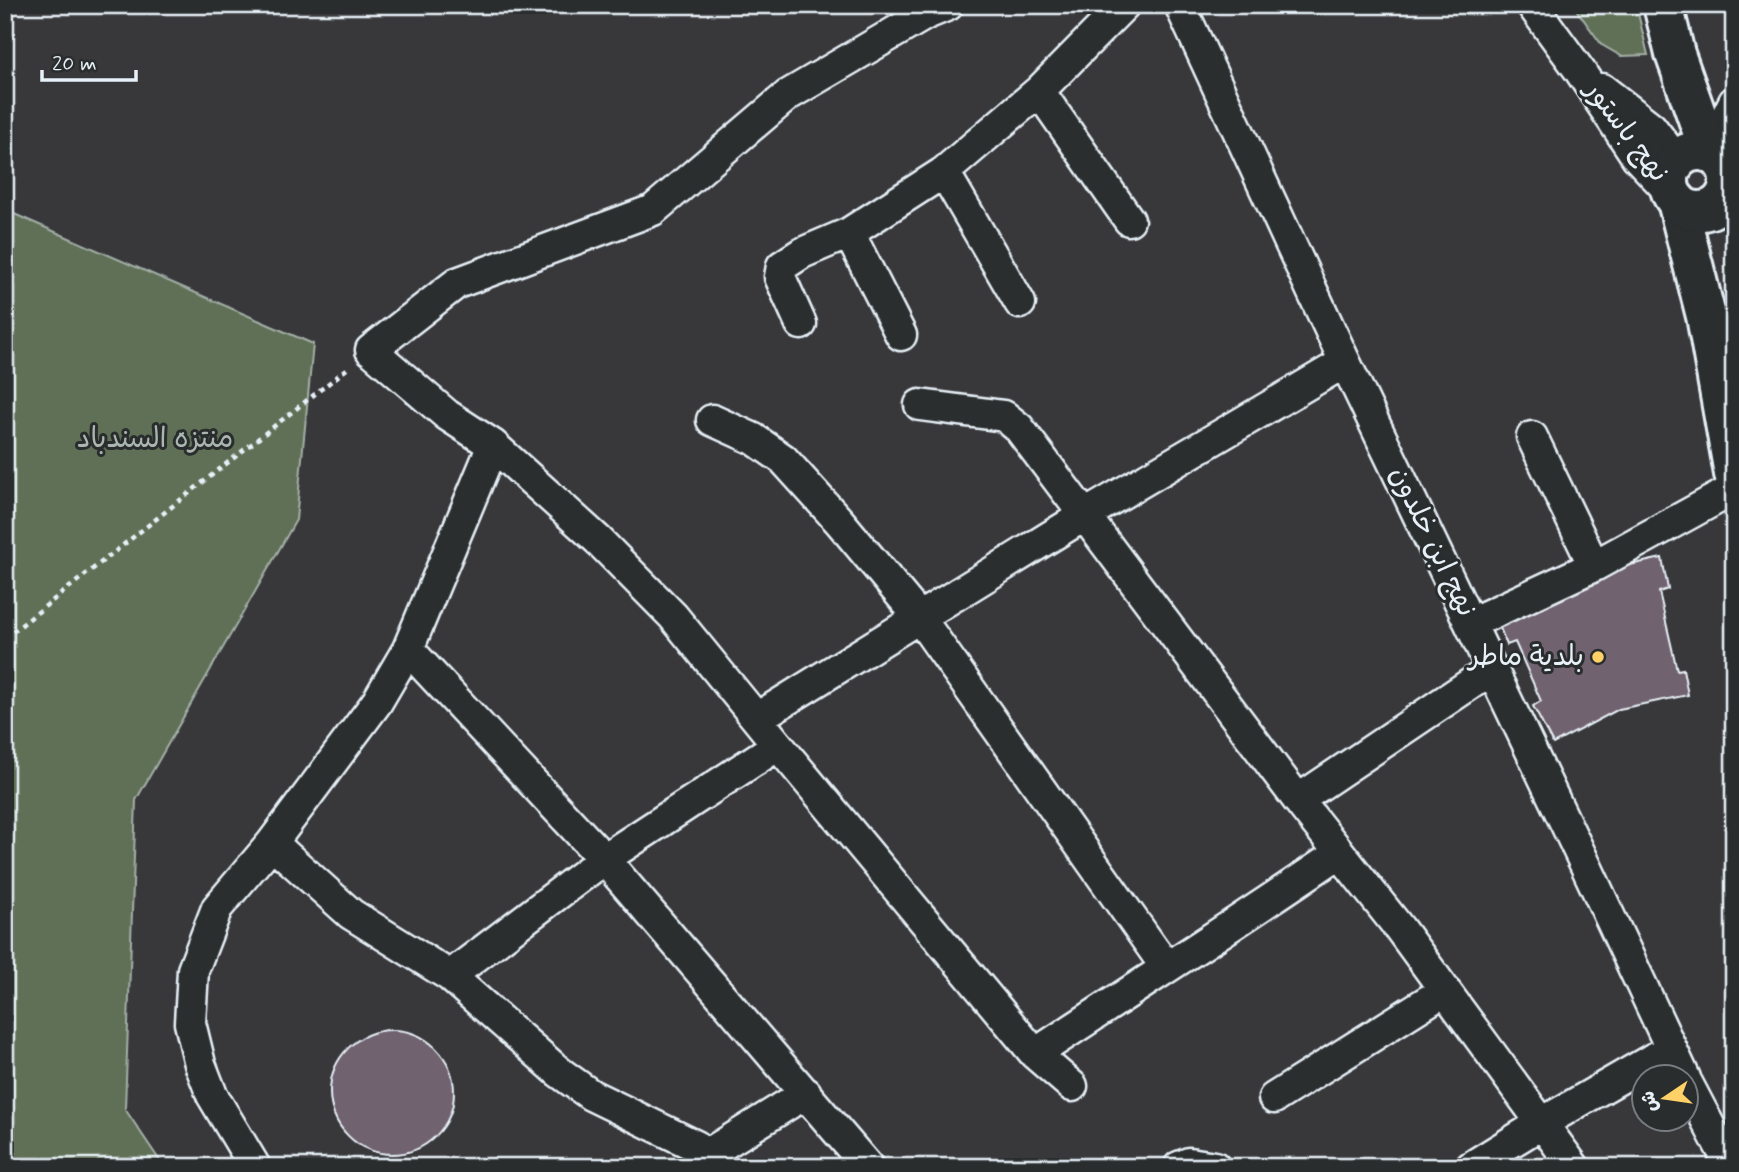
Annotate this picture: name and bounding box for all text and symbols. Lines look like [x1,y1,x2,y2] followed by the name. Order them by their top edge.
[42,38,136,82] scale bar
[52,50,97,78] text: 20 m
[1574,72,1676,190] street label: نهج باستور
[77,421,233,458] park label: منتزه السندباد
[1380,460,1484,624] street label: نهج ابن خلدون
[1467,639,1584,676] place label: بلدية ماطر
[1590,649,1606,665] marker: بلدية ماطر
[1630,1064,1700,1134] north arrow
[1635,1088,1664,1114] text: ش

